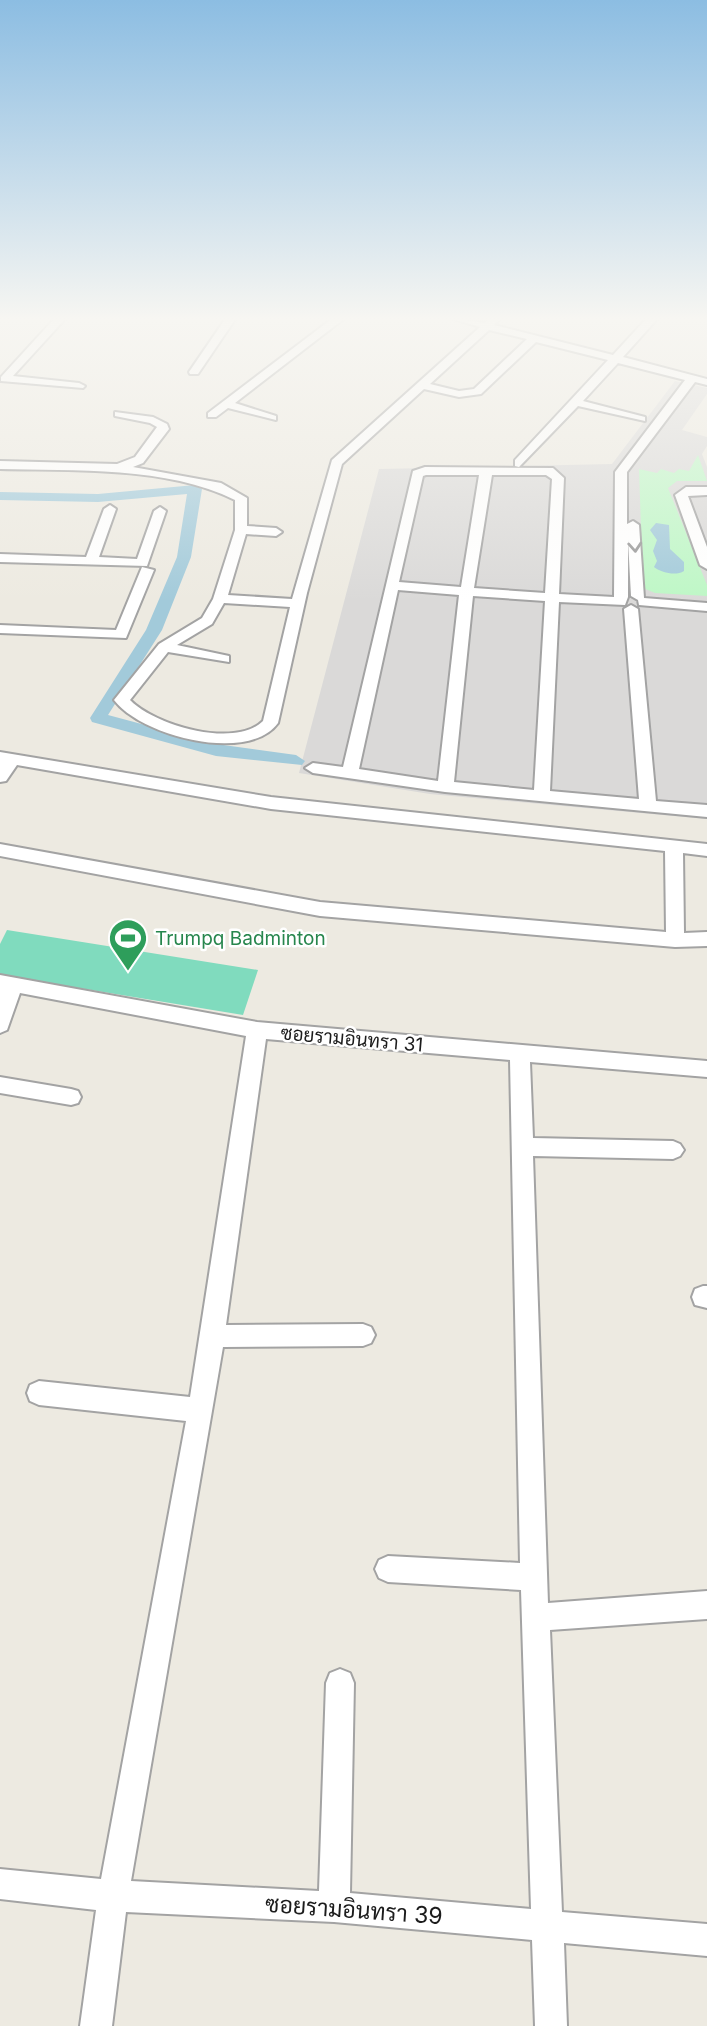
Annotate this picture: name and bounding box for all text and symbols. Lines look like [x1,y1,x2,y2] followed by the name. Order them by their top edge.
[627,541,642,552] one-way arrow
[107,917,149,972] sports icon: Trumpq Badminton
[155,927,326,950] place label: Trumpq Badminton
[280,1021,424,1057] street label: ซอยรามอินทรา 31
[264,1890,444,1930] street label: ซอยรามอินทรา 39

